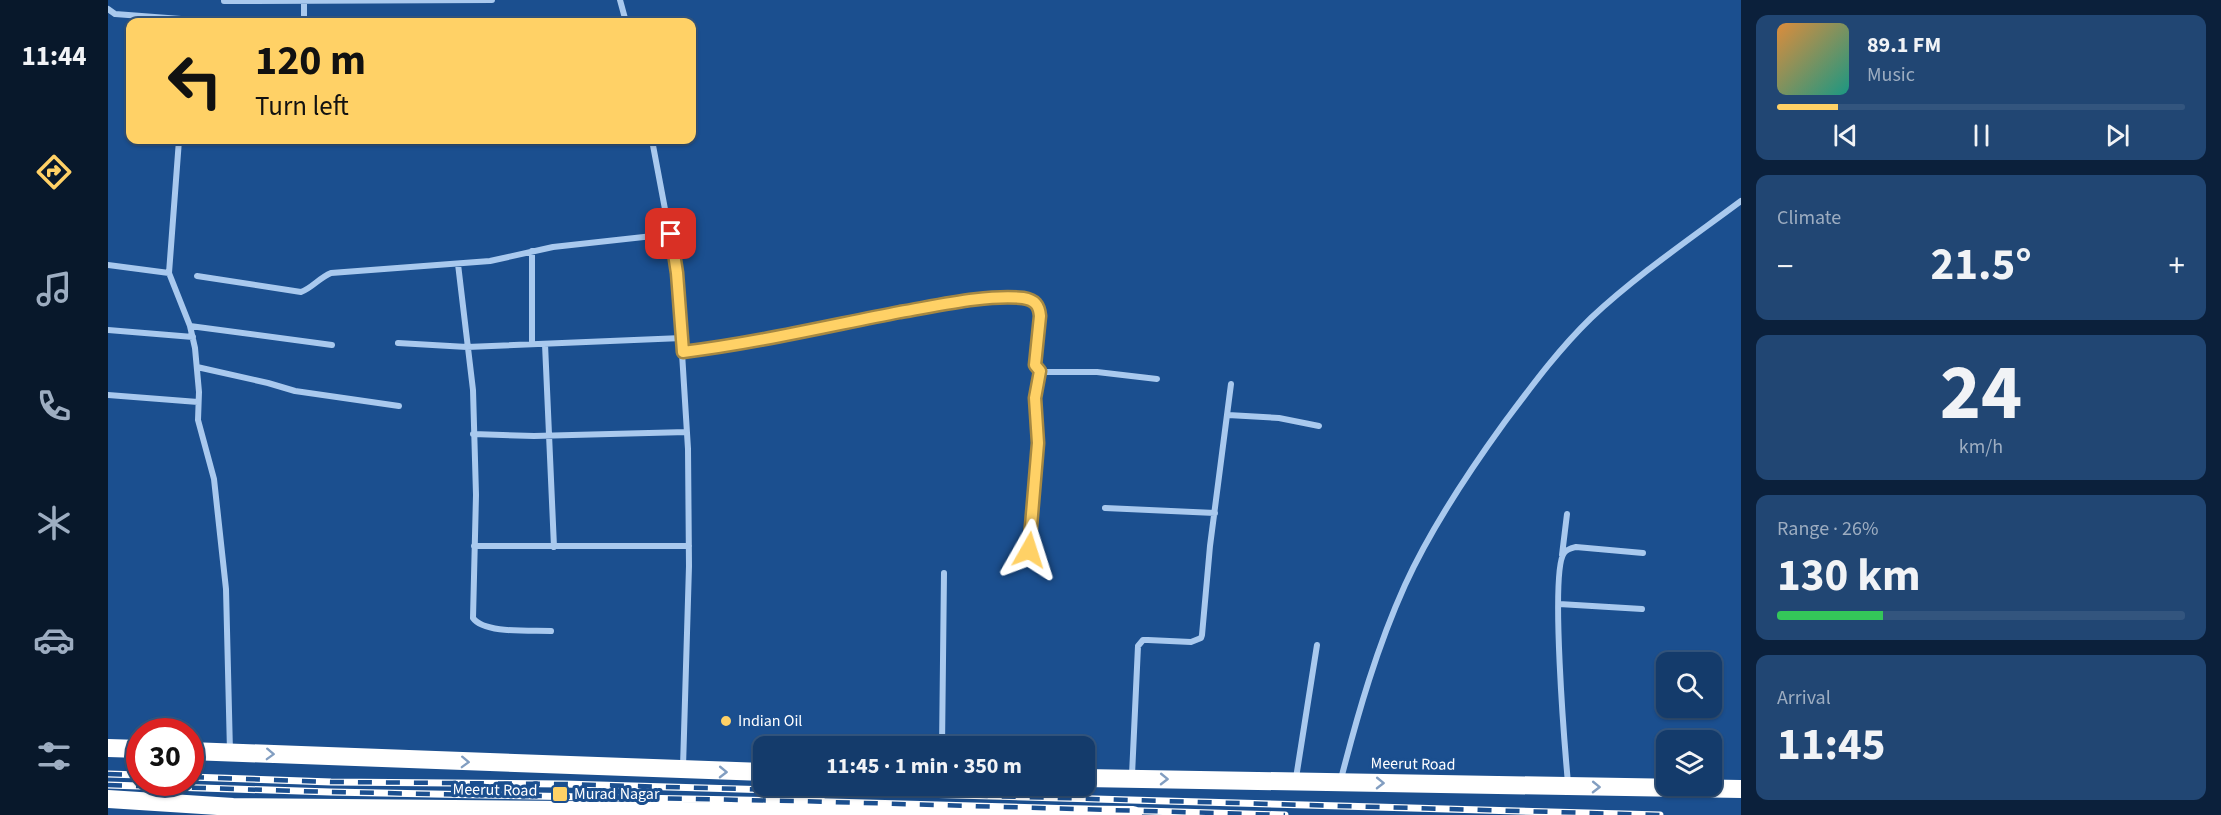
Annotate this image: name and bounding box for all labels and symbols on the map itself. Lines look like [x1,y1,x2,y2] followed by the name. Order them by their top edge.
[645,208,696,259] pin
[997,518,1061,582] position arrow
[738,710,802,732] place label: Indian Oil
[719,714,733,728] marker: Indian Oil
[126,718,204,796] speed limit sign: 30
[265,748,274,761] one-way arrow
[1370,752,1456,776] street label: Meerut Road
[460,756,469,769] one-way arrow
[718,765,727,778] one-way arrow
[1159,773,1168,786] one-way arrow
[1375,777,1384,789] one-way arrow
[452,778,538,802] street label: Meerut Road
[1591,781,1600,793] one-way arrow
[574,783,660,805] place label: Murad Nagar
[551,785,569,803] marker: Murad Nagar

